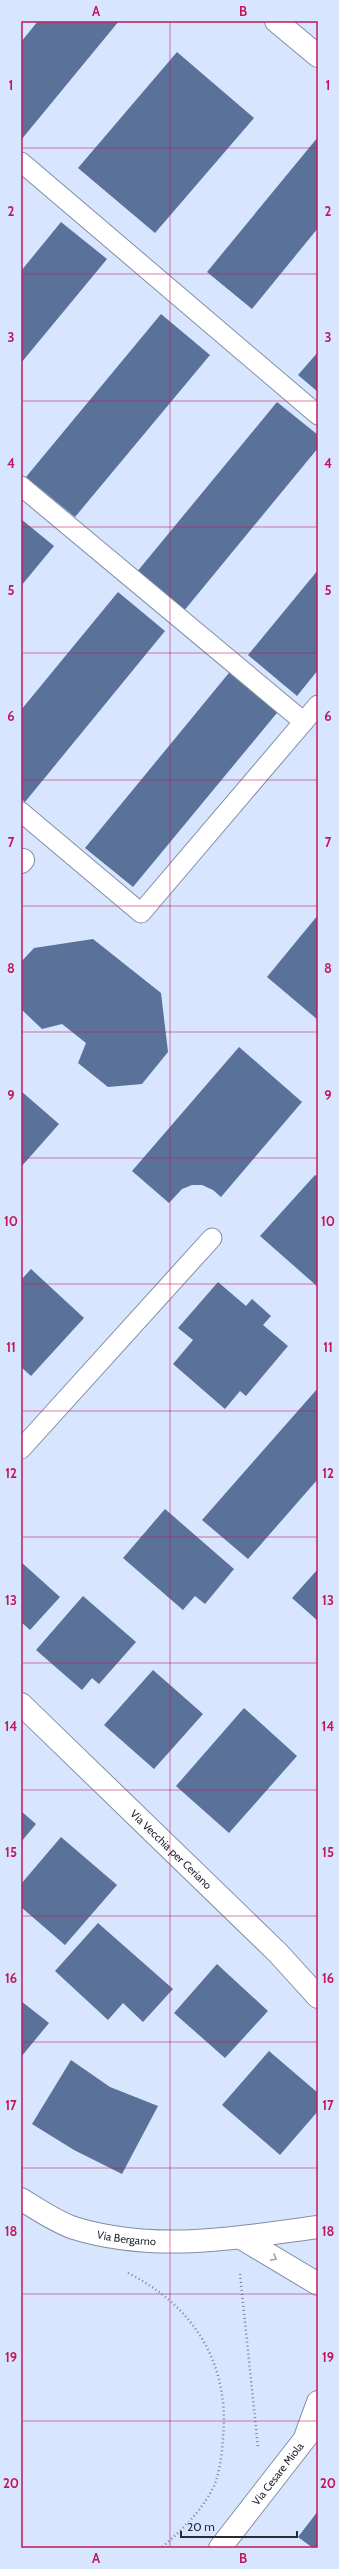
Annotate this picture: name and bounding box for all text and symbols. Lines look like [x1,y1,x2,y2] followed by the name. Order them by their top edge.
[92,3,101,19] text: A
[239,3,247,19] text: B
[9,77,13,93] text: 1
[326,77,330,93] text: 1
[8,203,15,219] text: 2
[325,203,332,219] text: 2
[7,329,15,345] text: 3
[324,329,332,345] text: 3
[7,455,15,471] text: 4
[324,455,332,471] text: 4
[8,582,15,598] text: 5
[325,582,332,598] text: 5
[7,708,15,724] text: 6
[324,708,332,724] text: 6
[8,834,15,850] text: 7
[325,834,332,850] text: 7
[7,960,15,976] text: 8
[324,960,332,976] text: 8
[7,1087,15,1103] text: 9
[324,1087,332,1103] text: 9
[4,1213,18,1229] text: 10
[321,1213,335,1229] text: 10
[6,1339,16,1355] text: 11
[323,1339,333,1355] text: 11
[5,1465,17,1481] text: 12
[322,1465,334,1481] text: 12
[5,1592,17,1608] text: 13
[322,1592,334,1608] text: 13
[5,1718,17,1734] text: 14
[322,1718,334,1734] text: 14
[127,1807,215,1892] street label: Via Vecchia per Ceriano
[5,1844,17,1860] text: 15
[322,1844,334,1860] text: 15
[5,1970,17,1986] text: 16
[322,1970,334,1986] text: 16
[5,2097,17,2113] text: 17
[322,2097,334,2113] text: 17
[5,2223,17,2239] text: 18
[322,2223,334,2239] text: 18
[96,2227,156,2248] street label: Via Bergamo
[270,2253,277,2260] one-way arrow
[5,2349,17,2365] text: 19
[322,2349,334,2365] text: 19
[249,2439,307,2508] street label: Via Cesare Miola
[3,2475,19,2491] text: 20
[320,2475,336,2491] text: 20
[181,2513,297,2539] scale bar
[187,2519,215,2534] text: 20 m
[92,2550,101,2566] text: A
[239,2550,247,2566] text: B

